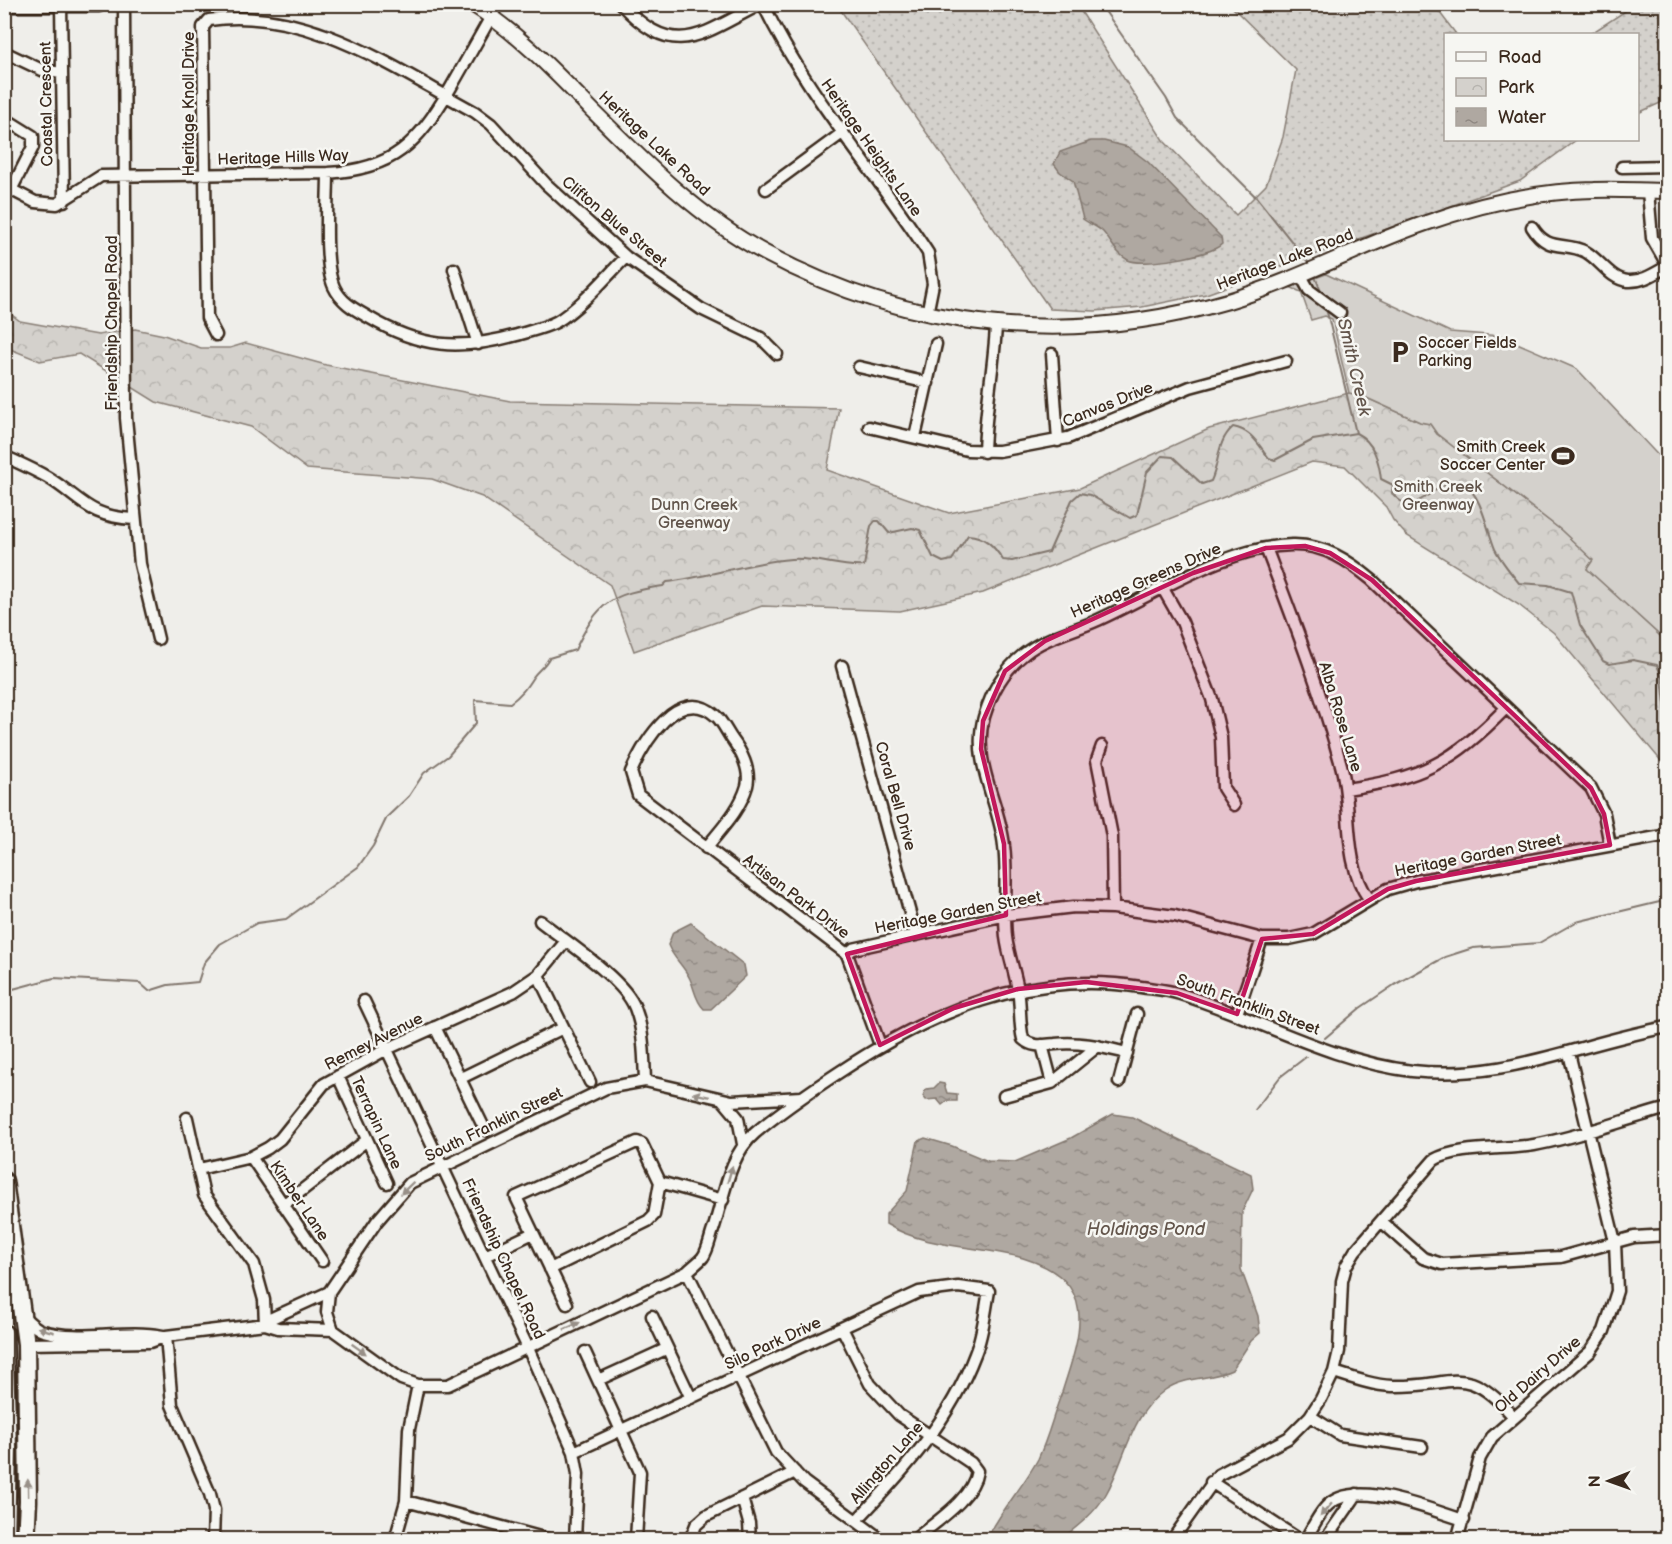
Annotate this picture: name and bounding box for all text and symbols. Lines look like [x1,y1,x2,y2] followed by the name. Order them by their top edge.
[180,31,199,176] street label: Heritage Knoll Drive
[1444,33,1639,141] legend
[36,41,58,167] street label: Coastal Crescent
[1498,47,1542,68] text: Road
[816,76,926,221] street label: Heritage Heights Lane
[1498,77,1534,98] text: Park
[594,88,714,200] street label: Heritage Lake Road
[1498,107,1546,128] text: Water
[217,146,350,170] street label: Heritage Hills Way
[558,172,670,272] street label: Clifton Blue Street
[1214,225,1356,295] street label: Heritage Lake Road
[103,235,122,411] street label: Friendship Chapel Road
[1333,316,1376,419] water label: Smith Creek
[1418,334,1517,371] place label: Soccer Fields Parking
[1387,339,1413,365] parking icon: Soccer Fields Parking
[1060,378,1156,432] street label: Canvas Drive
[1440,438,1545,475] place label: Smith Creek Soccer Center
[1550,443,1576,469] sports icon: Smith Creek Soccer Center
[1394,478,1482,515] park label: Smith Creek Greenway
[651,496,737,533] park label: Dunn Creek Greenway
[1068,539,1225,623] street label: Heritage Greens Drive
[1314,660,1366,775] street label: Alba Rose Lane
[870,739,920,853] street label: Coral Bell Drive
[1393,830,1563,881] street label: Heritage Garden Street
[739,851,854,944] street label: Artisan Park Drive
[873,887,1043,938] street label: Heritage Garden Street
[1174,970,1322,1040] street label: South Franklin Street
[322,1009,427,1075] street label: Remey Avenue
[346,1073,406,1173] street label: Terrapin Lane
[422,1083,566,1167] street label: South Franklin Street
[691,1090,710,1099] one-way arrow
[265,1157,333,1245] street label: Kimber Lane
[726,1165,735,1183] one-way arrow
[457,1175,549,1343] street label: Friendship Chapel Road
[400,1181,414,1195] one-way arrow
[1087,1219,1206,1240] water label: Holdings Pond
[722,1313,825,1375] street label: Silo Park Drive
[563,1321,581,1331] one-way arrow
[37,1325,55,1334] one-way arrow
[1491,1332,1585,1418] street label: Old Dairy Drive
[350,1343,366,1355] one-way arrow
[846,1418,928,1508] street label: Allington Lane
[1579,1451,1639,1511] north arrow
[1586,1475,1605,1487] text: N
[23,1479,33,1498] one-way arrow
[1319,1502,1333,1517] one-way arrow

